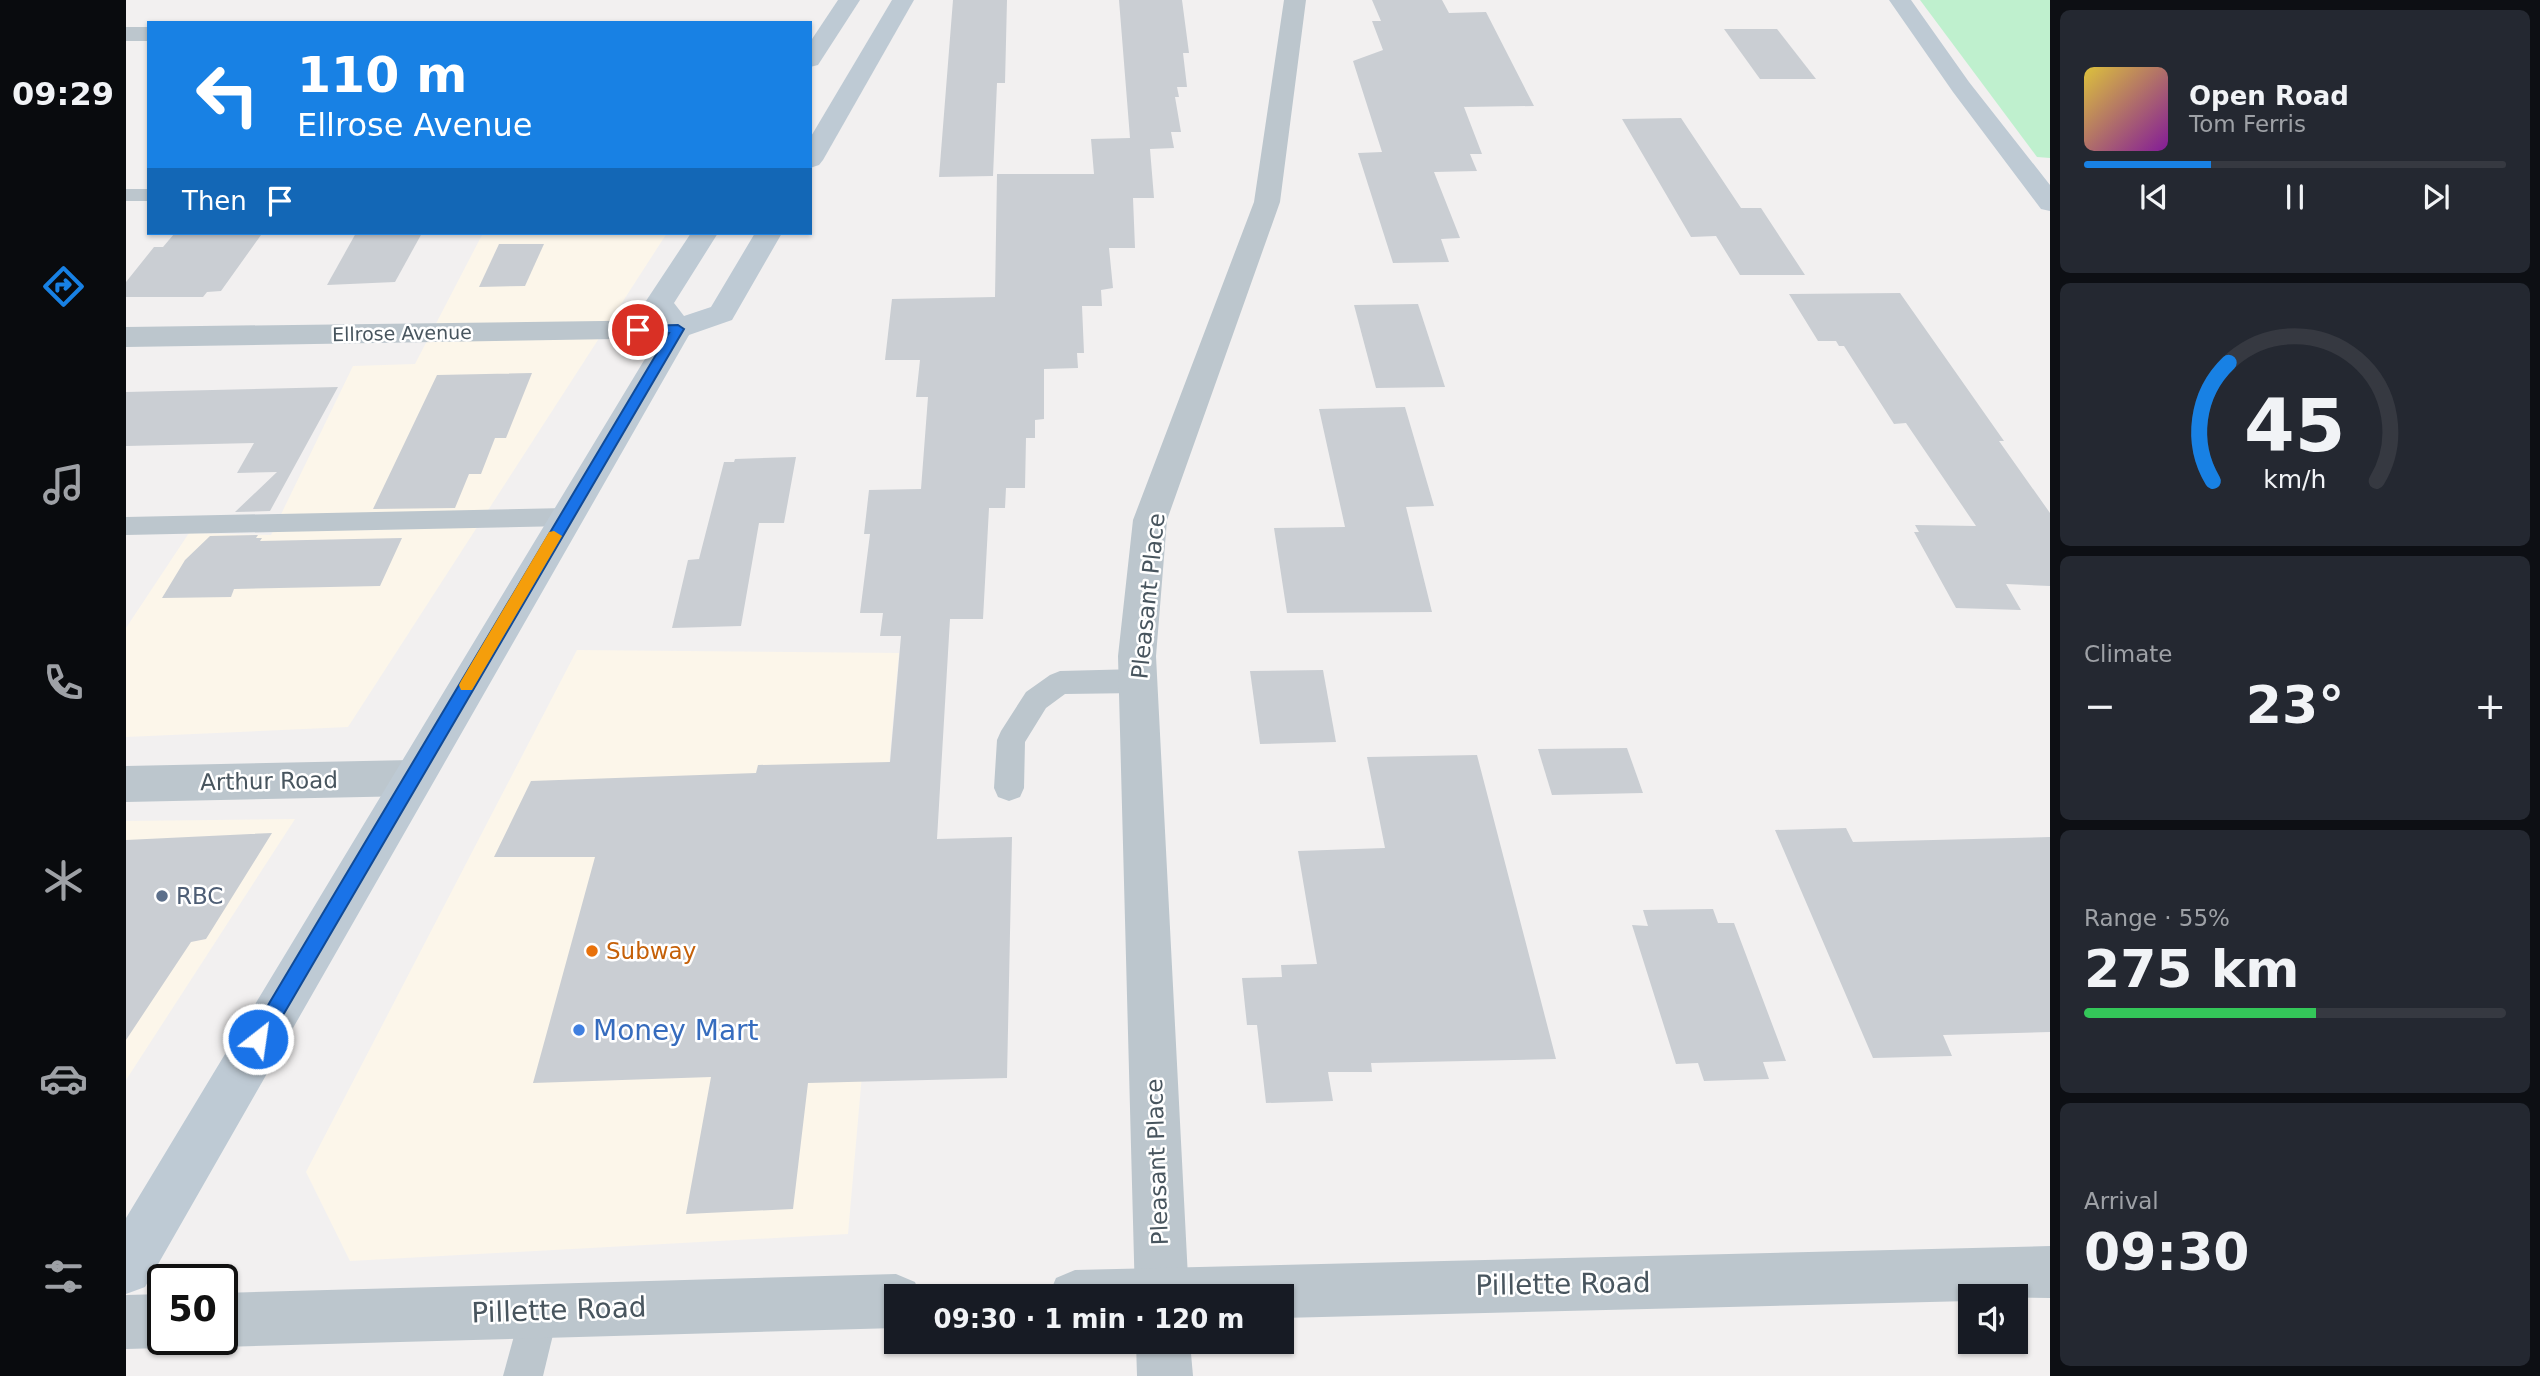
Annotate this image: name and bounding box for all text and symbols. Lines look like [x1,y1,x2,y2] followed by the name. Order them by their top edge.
[297,47,467,104] text: 110 m
[182,49,273,140] icon: left
[12,75,114,113] text: 09:29
[2189,81,2349,111] text: Open Road
[297,106,532,144] text: Ellrose Avenue
[2189,111,2306,137] text: Tom Ferris
[2135,178,2173,216] icon: previous
[2276,178,2314,216] icon: pause
[2417,178,2455,216] icon: next
[261,182,299,220] icon: arrive
[182,186,247,216] text: Then
[39,262,88,311] icon: directions
[608,300,668,360] pin
[619,311,657,349] icon: arrive
[332,321,472,345] street label: Ellrose Avenue
[2244,383,2346,468] text: 45
[39,460,88,509] icon: music
[2263,465,2327,494] text: km/h
[1126,512,1170,680] street label: Pleasant Place
[2084,641,2173,667] text: Climate
[39,658,88,707] icon: phone
[2246,675,2344,735] text: 23°
[2084,684,2116,728] text: −
[2474,684,2506,728] text: +
[200,767,338,795] street label: Arthur Road
[39,856,88,905] icon: climate
[176,883,223,909] place label: RBC
[154,888,170,904] marker: RBC
[2084,905,2230,931] text: Range · 55%
[606,938,696,964] place label: Subway
[2084,939,2299,999] text: 275 km
[584,943,600,959] marker: Subway
[221,1002,295,1076] position arrow
[593,1014,759,1047] place label: Money Mart
[571,1022,587,1038] marker: Money Mart
[39,1054,88,1103] icon: car
[1141,1078,1173,1246] street label: Pleasant Place
[2084,1188,2159,1214] text: Arrival
[2084,1222,2250,1282] text: 09:30
[39,1252,88,1301] icon: filters
[147,1264,238,1355] speed limit sign: 50
[1475,1266,1651,1302] street label: Pillette Road
[1958,1284,2028,1354] map controls
[1958,1284,2028,1354] button: sound
[471,1290,647,1330] street label: Pillette Road
[934,1304,1244,1334] text: 09:30 · 1 min · 120 m

